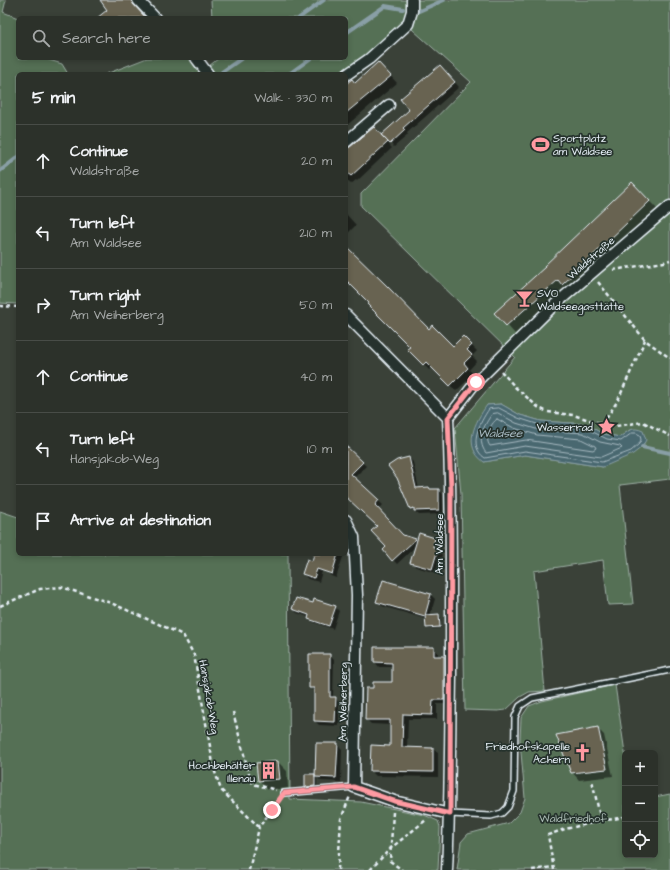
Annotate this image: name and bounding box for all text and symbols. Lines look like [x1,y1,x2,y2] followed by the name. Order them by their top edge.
[16,16,348,60] search box
[30,27,52,49] icon: search
[62,28,151,49] text: Search here
[32,86,75,110] text: 5 min
[254,89,332,107] text: Walk · 330 m
[553,131,612,159] place label: Sportplatz am Waldsee
[530,134,550,154] sports icon: Sportplatz am Waldsee
[70,141,128,162] text: Continue
[32,150,54,172] icon: ahead
[301,152,332,170] text: 20 m
[70,162,139,180] text: Waldstraße
[70,213,134,234] text: Turn left
[32,222,54,244] icon: left
[299,224,332,242] text: 210 m
[564,233,618,283] street label: Waldstraße
[70,234,142,252] text: Am Waldsee
[70,285,141,306] text: Turn right
[537,286,624,315] place label: SVO Waldseegasttätte
[514,289,534,309] bar icon: SVO Waldseegasttätte
[32,294,54,316] icon: right
[299,296,332,314] text: 50 m
[70,306,164,324] text: Am Weiherberg
[32,366,54,388] icon: ahead
[70,366,128,387] text: Continue
[300,368,332,386] text: 40 m
[467,373,485,391] route start
[596,417,616,437] place icon: Wasserrad
[537,420,593,435] place label: Wasserrad
[478,425,523,442] water label: Waldsee
[70,429,134,450] text: Turn left
[32,438,54,460] icon: left
[307,440,332,458] text: 10 m
[70,450,159,468] text: Hansjakob-Weg
[32,510,54,532] icon: arrive
[70,510,211,531] text: Arrive at destination
[432,514,447,574] street label: Am Waldsee
[194,659,223,736] street label: Hansjakob-Weg
[335,662,352,742] street label: Am Weiherberg
[486,739,570,767] place label: Friedhofskapelle Achern
[573,742,593,762] church icon: Friedhofskapelle Achern
[622,750,658,858] map controls
[622,750,658,786] button: +
[188,758,255,786] place label: Hochbehälter Illenau
[258,761,278,781] building icon: Hochbehälter Illenau
[622,786,658,822] button: −
[263,801,281,819] route end
[539,811,607,826] park label: Waldfriedhof
[622,822,658,858] button: locate

